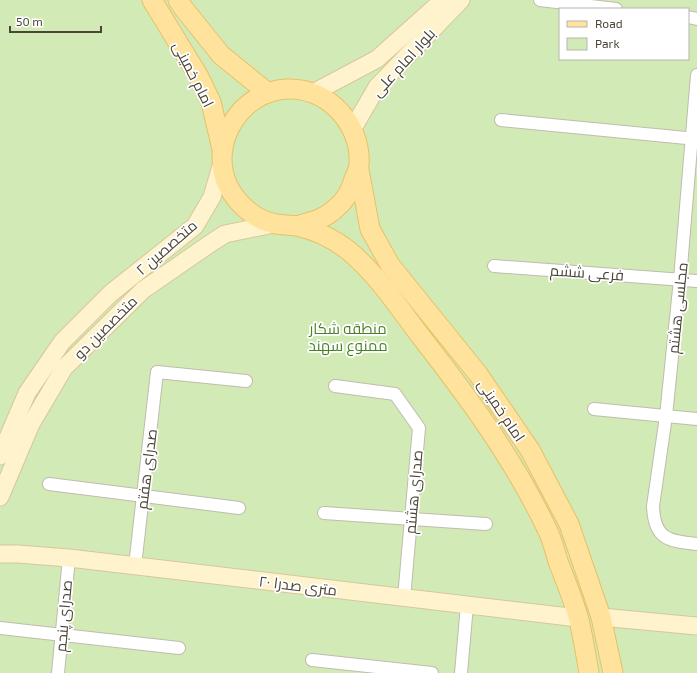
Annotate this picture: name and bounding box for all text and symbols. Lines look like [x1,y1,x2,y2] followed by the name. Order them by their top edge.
[10,8,101,34] scale bar
[559,8,689,60] legend
[16,14,43,28] text: 50 m
[595,16,623,30] text: Road
[367,24,440,101] street label: بلوار امام علی
[595,36,620,50] text: Park
[168,38,218,111] street label: امام خمینی
[132,216,201,280] street label: متخصصین ۲
[549,260,625,286] street label: فرعی ششم
[663,261,693,355] street label: مجلسی هشتم
[70,292,142,364] street label: متخصصین دو
[308,319,388,357] park label: منطقه شکار ممنوع سهند
[473,375,529,446] street label: امام خمینی
[132,428,162,510] street label: صدرای هفتم
[400,449,428,535] street label: صدرای هشتم
[258,571,338,601] street label: ۲۰ متری صدرا
[51,579,77,653] street label: صدرای پنجم

